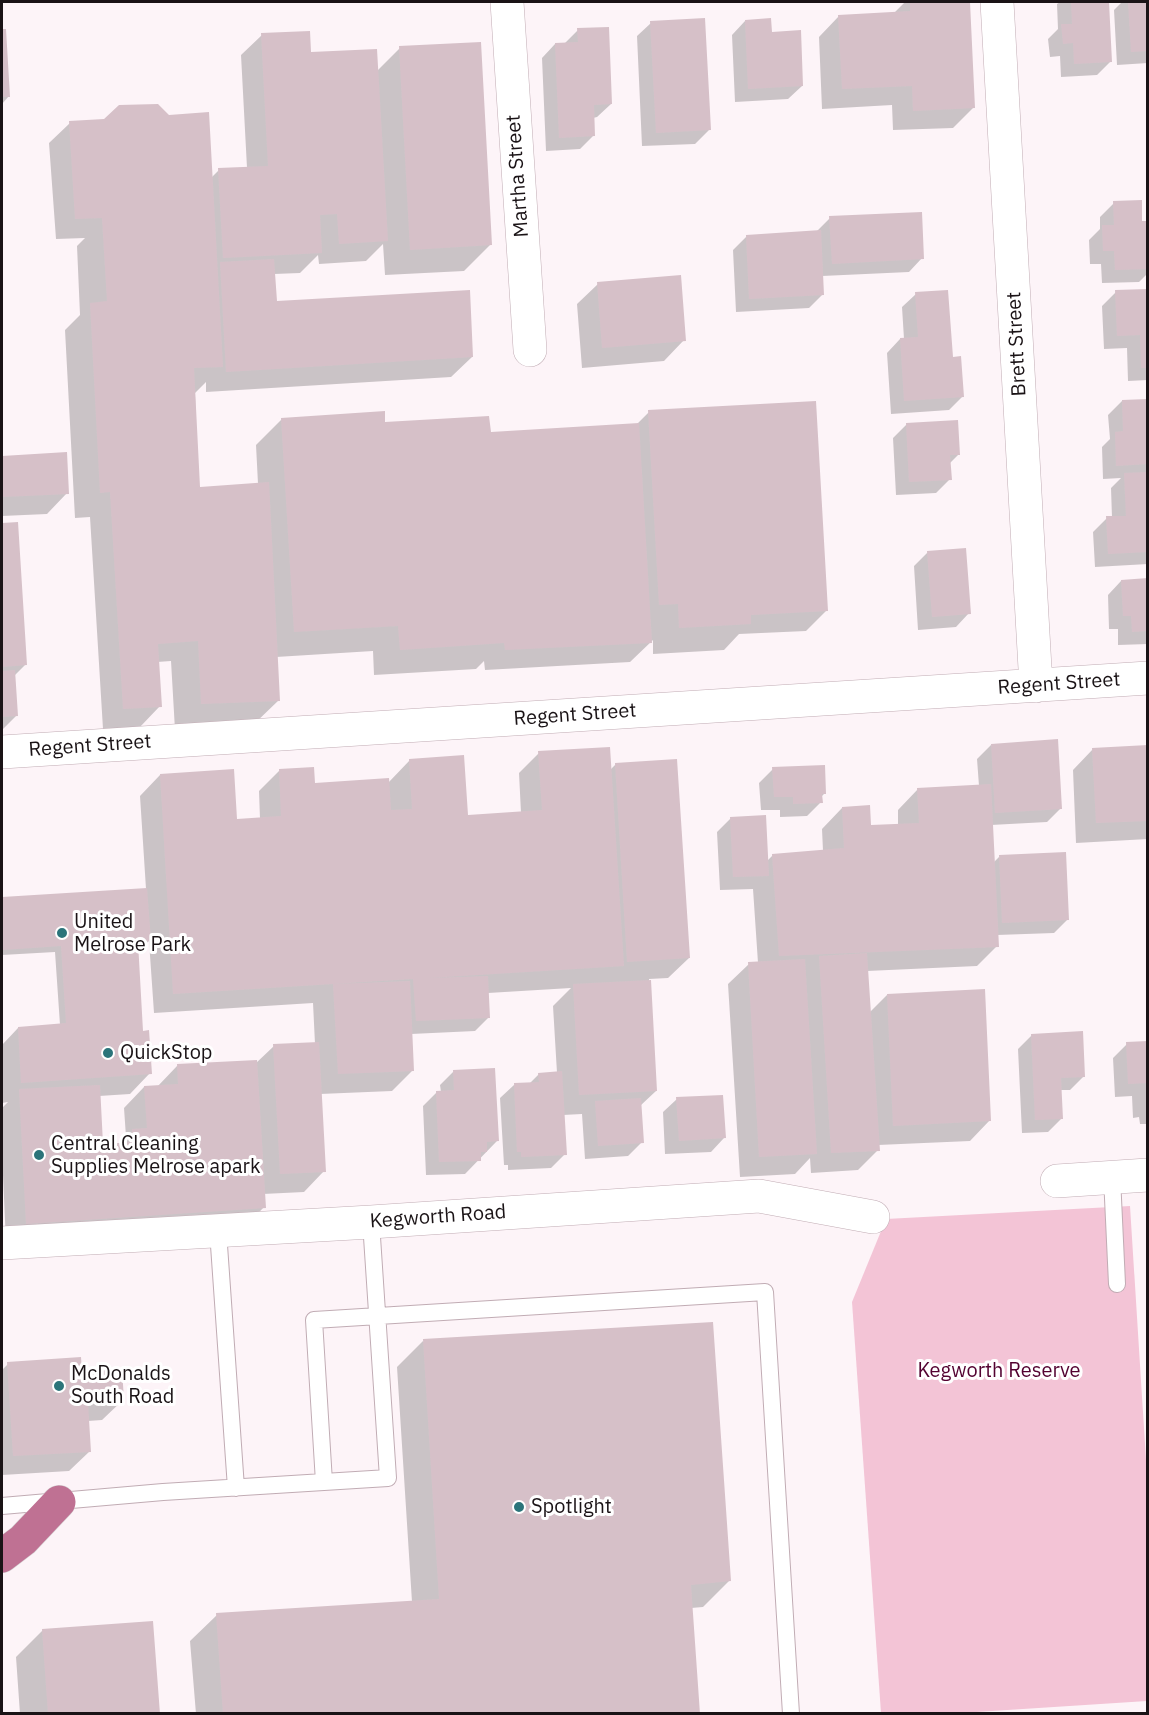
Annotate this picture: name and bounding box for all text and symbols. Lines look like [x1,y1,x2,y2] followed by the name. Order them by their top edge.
[502,114,534,238] street label: Martha Street
[1002,291,1032,397] street label: Brett Street
[997,668,1121,700] street label: Regent Street
[513,699,637,731] street label: Regent Street
[28,730,152,762] street label: Regent Street
[74,910,191,957] place label: United Melrose Park
[55,926,69,940] marker: United Melrose Park
[120,1041,212,1065] place label: QuickStop
[101,1046,115,1060] marker: QuickStop
[51,1132,260,1179] place label: Central Cleaning Supplies Melrose apark
[32,1148,46,1162] marker: Central Cleaning Supplies Melrose apark
[369,1200,507,1234] street label: Kegworth Road
[917,1359,1081,1383] park label: Kegworth Reserve
[71,1362,174,1409] place label: McDonalds South Road
[52,1379,66,1393] marker: McDonalds South Road
[531,1495,612,1519] place label: Spotlight
[512,1500,526,1514] marker: Spotlight

